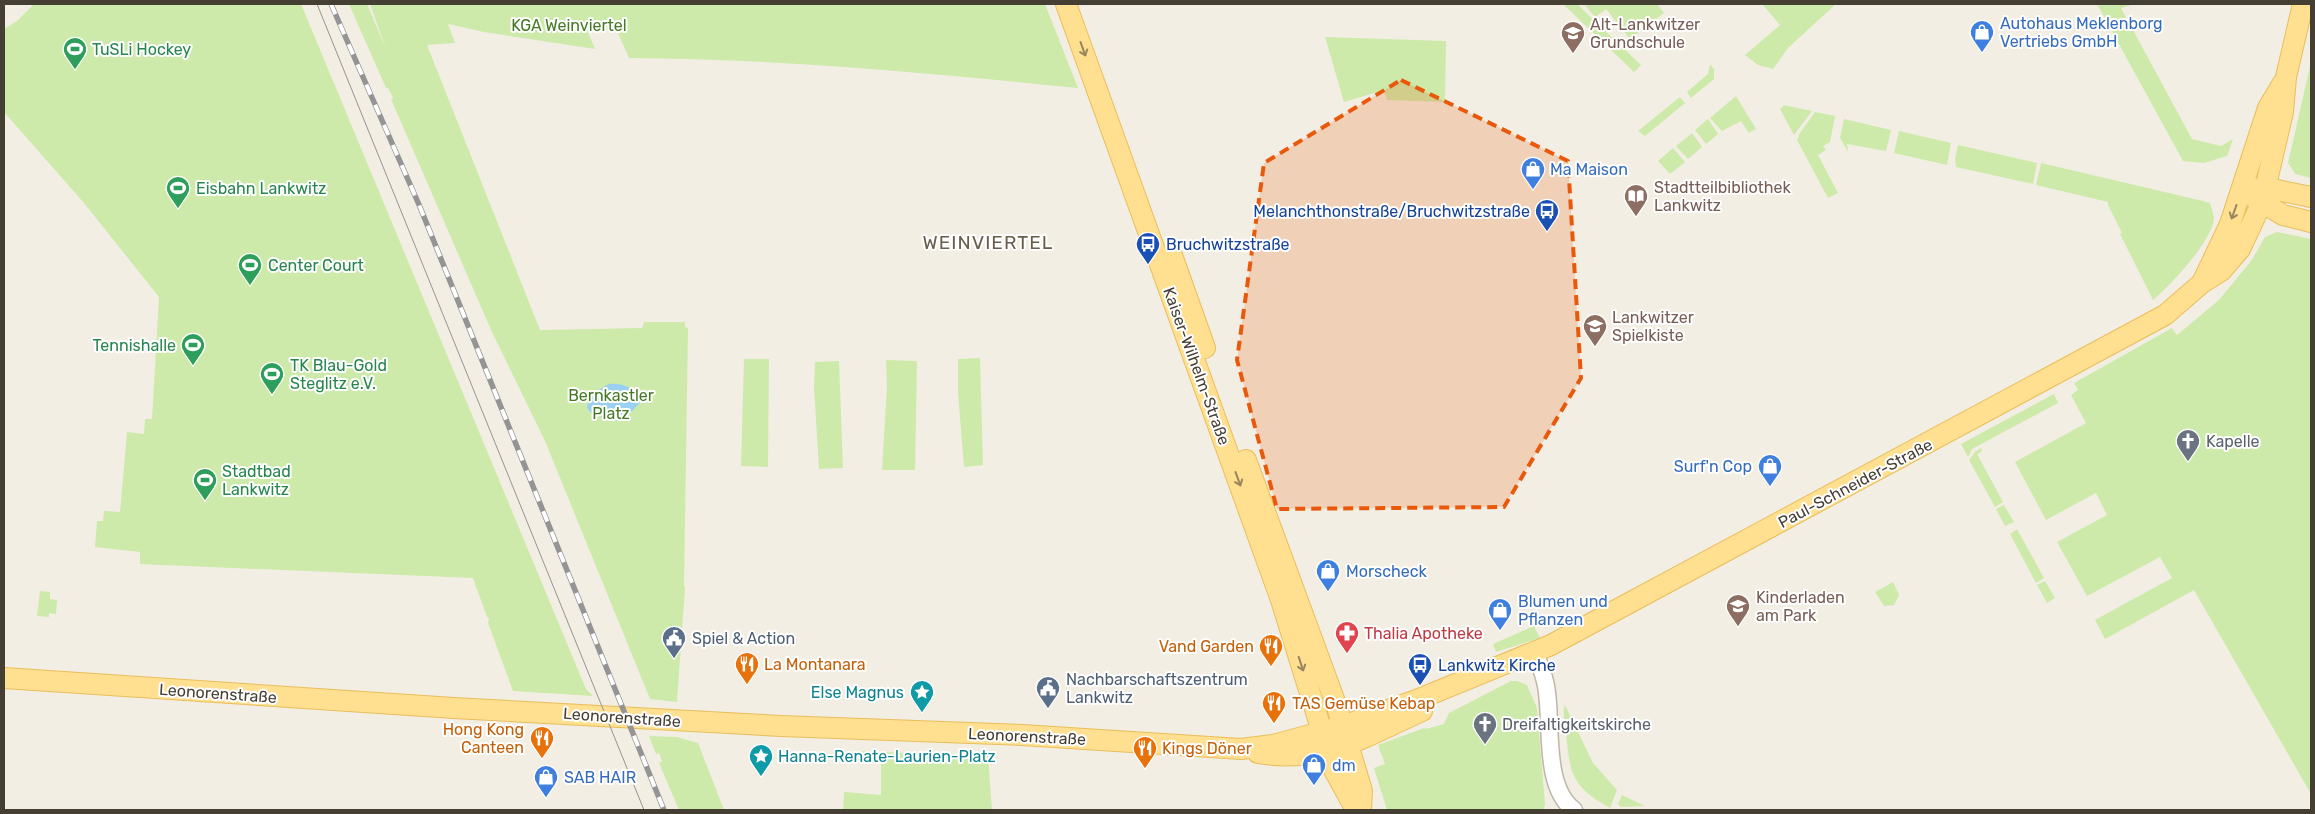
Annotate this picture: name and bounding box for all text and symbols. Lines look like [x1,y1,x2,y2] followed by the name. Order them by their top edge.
[2000,14,2163,51] place label: Autohaus Meklenborg Vertriebs GmbH
[1590,15,1700,52] place label: Alt-Lankwitzer Grundschule
[511,16,627,35] park label: KGA Weinviertel
[1969,19,1995,53] shop icon: Autohaus Meklenborg Vertriebs GmbH
[1560,20,1586,54] school or university icon: Alt-Lankwitzer Grundschule
[62,36,88,70] sports icon: TuSLi Hockey
[92,40,191,59] place label: TuSLi Hockey
[1079,41,1089,57] one-way arrow
[1520,156,1546,190] shop icon: Ma Maison
[1550,160,1628,179] place label: Ma Maison
[165,175,191,209] sports icon: Eisbahn Lankwitz
[1654,178,1792,215] place label: Stadtteilbibliothek Lankwitz
[196,179,326,198] place label: Eisbahn Lankwitz
[1623,183,1649,217] library icon: Stadtteilbibliothek Lankwitz
[1534,198,1560,232] bus stop icon: Melanchthonstraße/Bruchwitzstraße
[1253,202,1530,221] place label: Melanchthonstraße/Bruchwitzstraße
[2229,204,2238,219] one-way arrow
[923,231,1053,254] district label: WEINVIERTEL
[1135,231,1161,265] bus stop icon: Bruchwitzstraße
[1166,235,1290,254] place label: Bruchwitzstraße
[237,252,263,286] sports icon: Center Court
[268,256,364,275] place label: Center Court
[1159,285,1234,448] street label: Kaiser-Wilhelm-Straße
[1612,308,1694,345] place label: Lankwitzer Spielkiste
[1582,313,1608,347] school or university icon: Lankwitzer Spielkiste
[180,332,206,366] sports icon: Tennishalle
[93,336,176,355] place label: Tennishalle
[290,356,387,393] place label: TK Blau-Gold Steglitz e.V.
[259,361,285,395] sports icon: TK Blau-Gold Steglitz e.V.
[568,386,654,423] park label: Bernkastler Platz
[2175,428,2201,462] church icon: Kapelle
[2206,432,2260,451] place label: Kapelle
[1775,435,1936,532] street label: Paul-Schneider-Straße
[1757,453,1783,487] shop icon: Surf'n Cop
[1674,457,1752,476] place label: Surf'n Cop
[222,462,291,499] place label: Stadtbad Lankwitz
[192,467,218,501] sports icon: Stadtbad Lankwitz
[1234,471,1243,487] one-way arrow
[1315,558,1341,592] shop icon: Morscheck
[1346,562,1427,581] place label: Morscheck
[1756,588,1845,625] place label: Kinderladen am Park
[1518,592,1608,629] place label: Blumen und Pflanzen
[1725,593,1751,627] school or university icon: Kinderladen am Park
[1487,597,1513,631] shop icon: Blumen und Pflanzen
[1334,620,1360,654] pharmacy icon: Thalia Apotheke
[1364,624,1483,643] place label: Thalia Apotheke
[661,625,687,659] public building icon: Spiel & Action
[692,629,795,648] place label: Spiel & Action
[1258,633,1284,667] restaurant icon: Vand Garden
[1159,637,1254,656] place label: Vand Garden
[734,651,760,685] restaurant icon: La Montanara
[1407,652,1433,686] bus stop icon: Lankwitz Kirche
[764,655,866,674] place label: La Montanara
[1297,656,1306,672] one-way arrow
[1438,656,1556,675] place label: Lankwitz Kirche
[1066,670,1248,707] place label: Nachbarschaftszentrum Lankwitz
[1035,675,1061,709] public building icon: Nachbarschaftszentrum Lankwitz
[909,679,935,713] place icon: Else Magnus
[158,680,278,707] street label: Leonorenstraße
[811,683,904,702] place label: Else Magnus
[1261,690,1287,724] restaurant icon: TAS Gemüse Kebap
[1292,694,1435,713] place label: TAS Gemüse Kebap
[562,704,682,731] street label: Leonorenstraße
[1472,711,1498,745] church icon: Dreifaltigkeitskirche
[1502,715,1651,734] place label: Dreifaltigkeitskirche
[443,720,524,757] place label: Hong Kong Canteen
[968,724,1086,749] street label: Leonorenstraße
[529,725,555,759] restaurant icon: Hong Kong Canteen
[1132,735,1158,769] restaurant icon: Kings Döner
[1162,739,1252,758] place label: Kings Döner
[748,743,774,777] place icon: Hanna-Renate-Laurien-Platz
[778,747,996,766] place label: Hanna-Renate-Laurien-Platz
[1301,752,1327,786] shop icon: dm
[1332,756,1356,775] place label: dm
[533,764,559,798] shop icon: SAB HAIR
[564,768,636,787] place label: SAB HAIR

